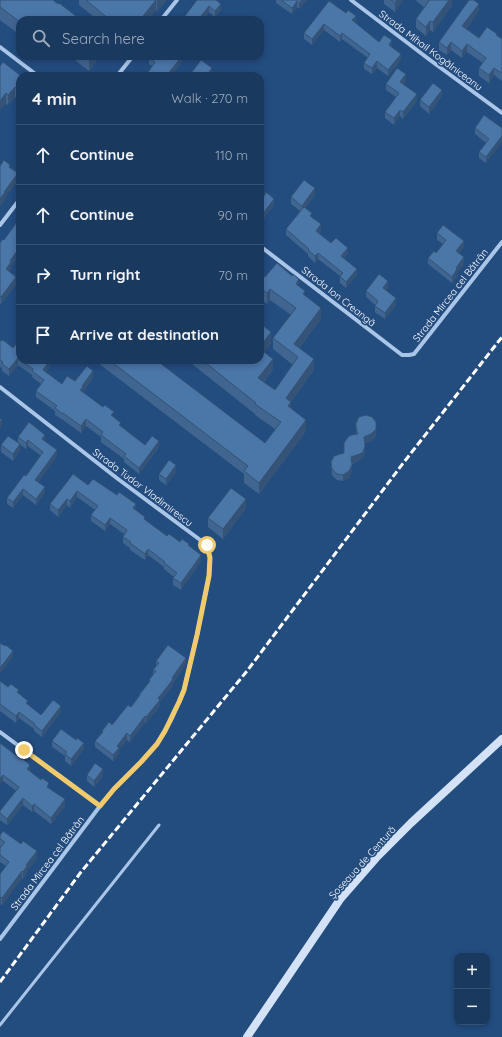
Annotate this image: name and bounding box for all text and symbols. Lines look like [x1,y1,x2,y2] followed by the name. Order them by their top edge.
[376,7,485,94] street label: Strada Mihail Kogălniceanu
[16,16,264,60] search box
[30,27,52,49] icon: search
[62,29,145,48] text: Search here
[32,88,77,109] text: 4 min
[171,90,248,106] text: Walk · 270 m
[32,144,54,166] icon: ahead
[70,145,134,164] text: Continue
[215,147,248,163] text: 110 m
[32,204,54,226] icon: ahead
[70,205,134,224] text: Continue
[218,207,248,223] text: 90 m
[410,246,491,345] street label: Strada Mircea cel Bătrân
[299,263,378,329] street label: Strada Ion Creangă
[32,264,54,286] icon: right
[70,265,141,284] text: Turn right
[218,267,248,283] text: 70 m
[32,324,54,346] icon: arrive
[70,325,219,344] text: Arrive at destination
[90,445,195,529] street label: Strada Tudor Vladimirescu
[198,536,216,554] route start
[15,741,33,759] route end
[8,814,87,913] street label: Strada Mircea cel Bătrân
[326,823,399,902] street label: Șoseaua de Centură
[454,953,490,1025] map controls
[454,953,490,989] button: +
[454,989,490,1025] button: −

